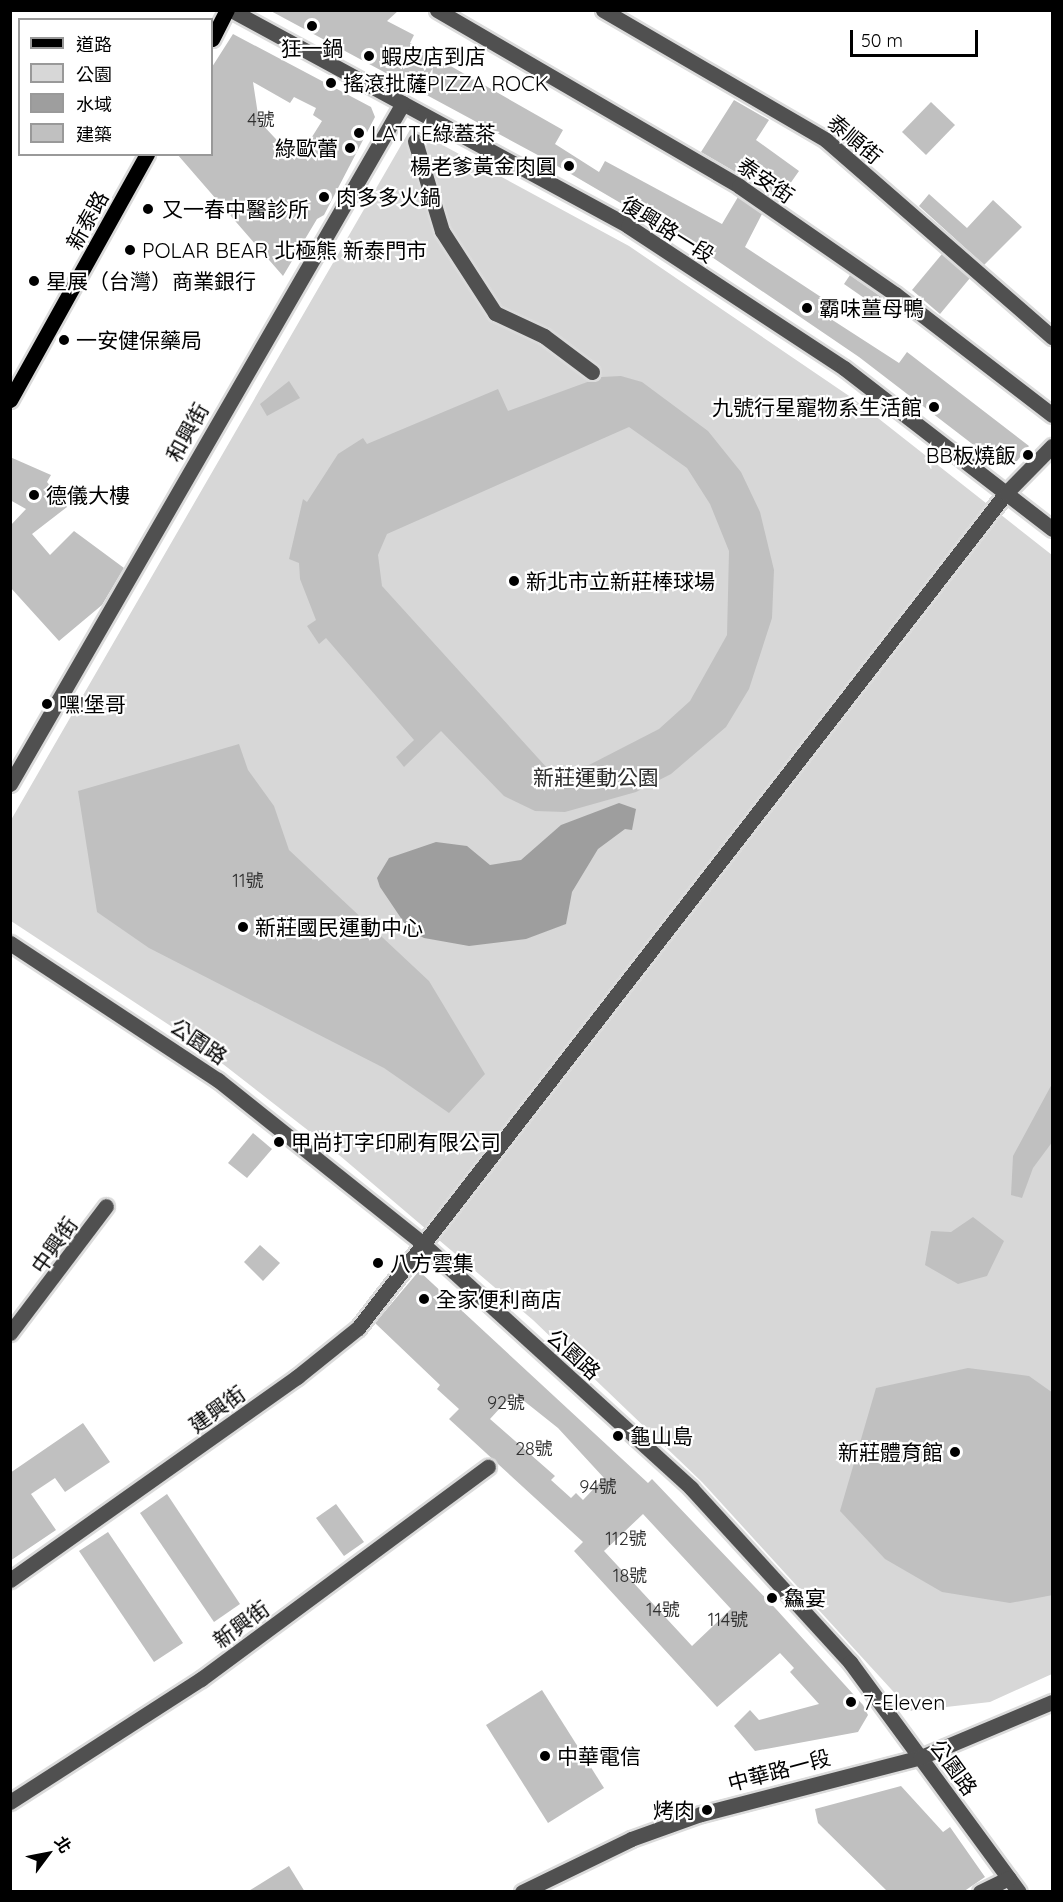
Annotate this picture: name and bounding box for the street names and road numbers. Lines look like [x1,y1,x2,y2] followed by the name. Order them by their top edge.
[823,109,887,169] street label: 泰順街
[733,152,799,208] street label: 泰安街
[61,186,113,254] street label: 新泰路
[617,190,719,268] street label: 復興路一段
[161,398,213,466] street label: 和興街
[166,1013,232,1069] street label: 公園路
[26,1212,82,1278] street label: 中興街
[542,1324,606,1384] street label: 公園路
[184,1380,250,1438] street label: 建興街
[208,1595,274,1653] street label: 新興街
[925,1734,983,1800] street label: 公園路
[725,1744,833,1796] street label: 中華路一段

